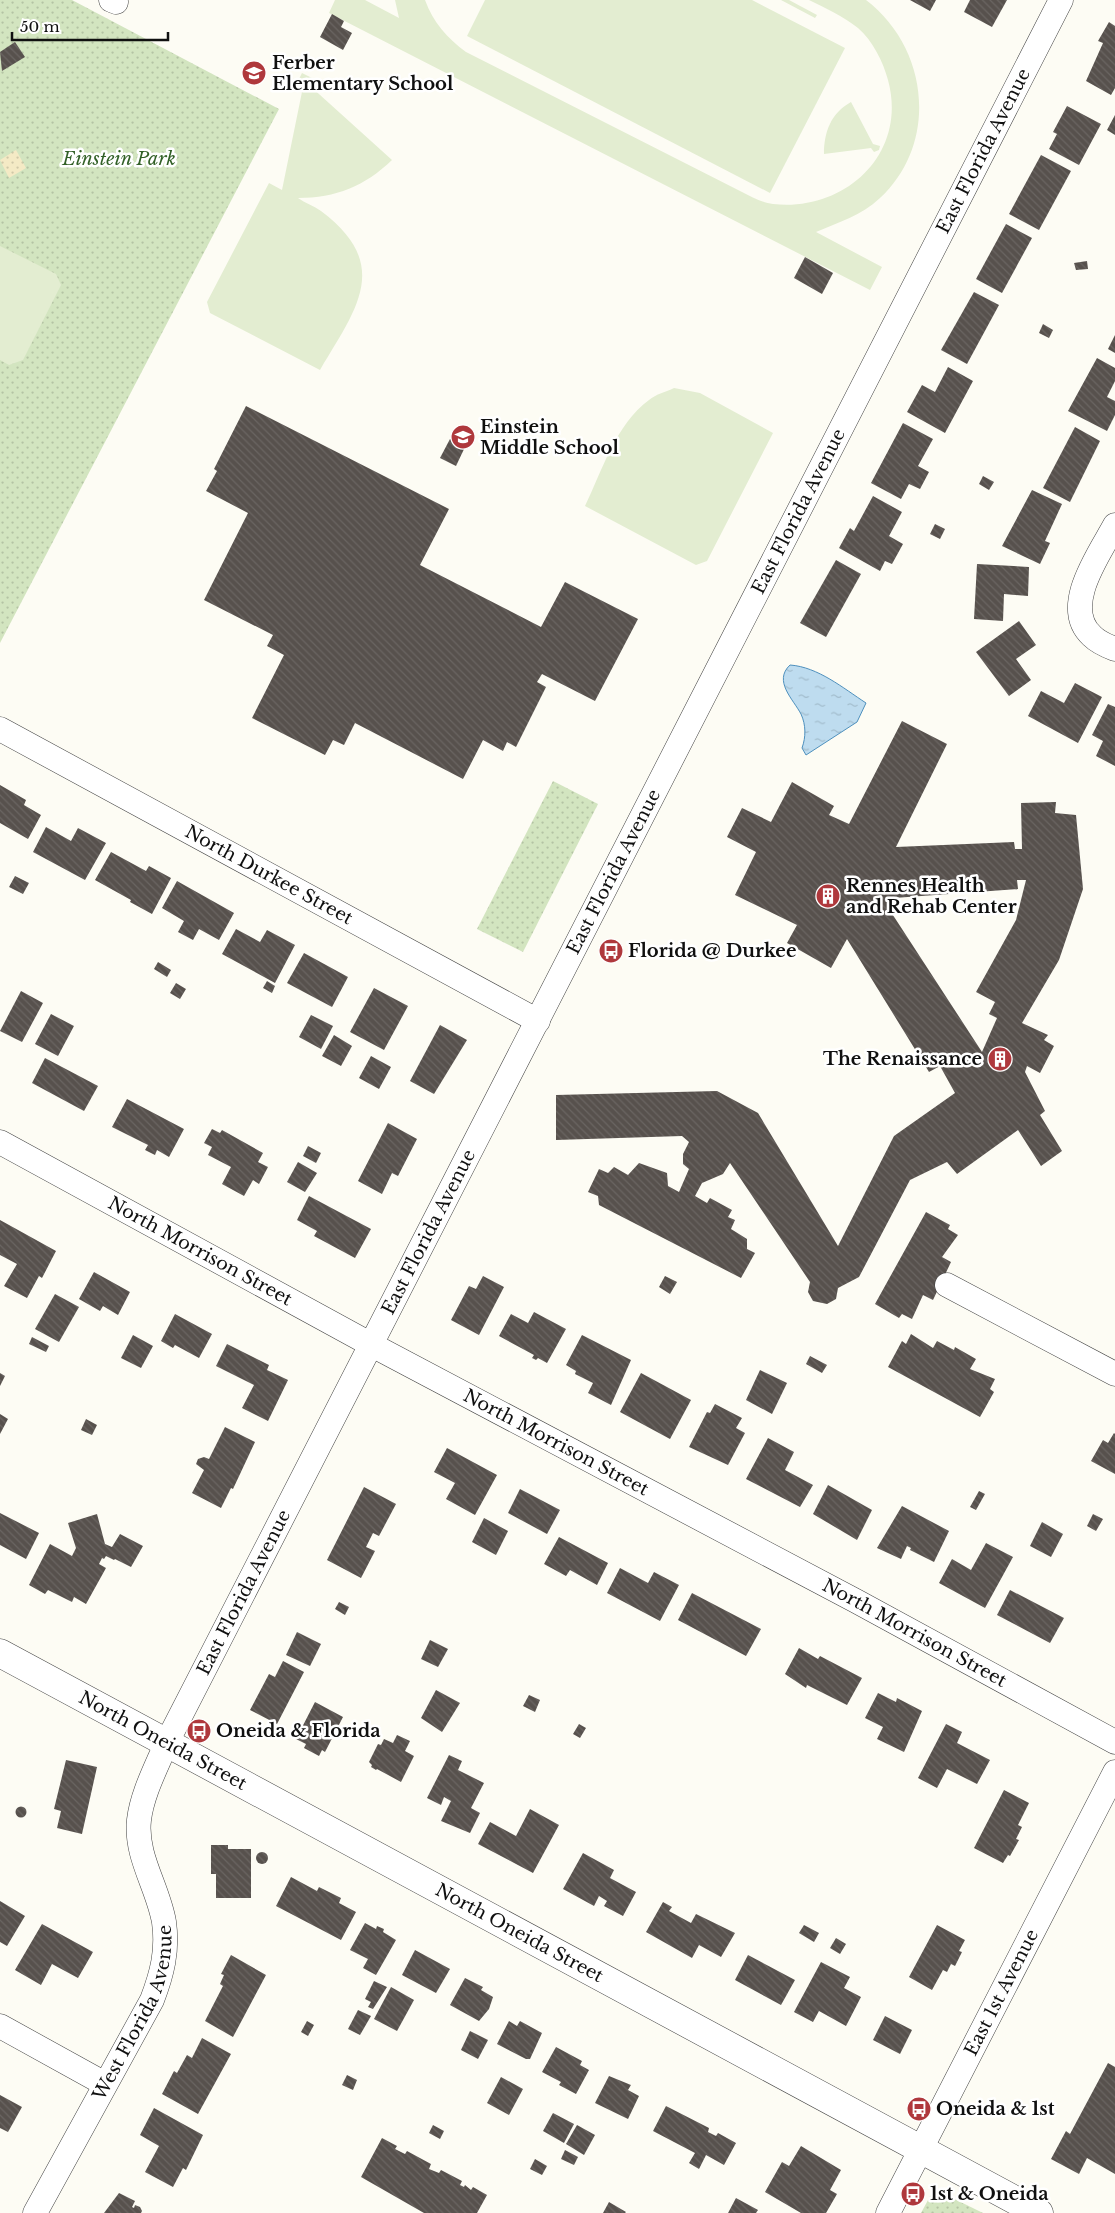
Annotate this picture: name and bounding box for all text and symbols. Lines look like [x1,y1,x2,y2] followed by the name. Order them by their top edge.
[12,10,169,42] scale bar
[20,17,60,36] text: 50 m
[272,52,454,95] place label: Ferber Elementary School
[241,60,267,86] school or university icon: Ferber Elementary School
[932,65,1035,237] street label: East Florida Avenue
[61,148,176,170] park label: Einstein Park
[480,416,619,459] place label: Einstein Middle School
[450,424,476,450] school or university icon: Einstein Middle School
[747,425,850,598] street label: East Florida Avenue
[562,785,665,958] street label: East Florida Avenue
[181,821,357,929] street label: North Durkee Street
[846,875,1017,918] place label: Rennes Health and Rehab Center
[815,883,841,909] building icon: Rennes Health and Rehab Center
[598,938,624,964] bus stop icon: Florida @ Durkee
[628,940,796,962] place label: Florida @ Durkee
[987,1046,1013,1072] building icon: The Renaissance
[823,1048,982,1070] place label: The Renaissance
[377,1146,480,1318] street label: East Florida Avenue
[104,1192,296,1310] street label: North Morrison Street
[460,1384,653,1500] street label: North Morrison Street
[192,1506,295,1679] street label: East Florida Avenue
[819,1574,1011,1692] street label: North Morrison Street
[75,1687,251,1795] street label: North Oneida Street
[186,1718,212,1744] bus stop icon: Oneida & Florida
[216,1720,381,1742] place label: Oneida & Florida
[432,1879,607,1987] street label: North Oneida Street
[88,1924,176,2105] street label: West Florida Avenue
[960,1926,1043,2059] street label: East 1st Avenue
[906,2096,932,2122] bus stop icon: Oneida & 1st
[936,2098,1055,2120] place label: Oneida & 1st
[900,2181,926,2207] bus stop icon: 1st & Oneida
[930,2183,1049,2205] place label: 1st & Oneida

